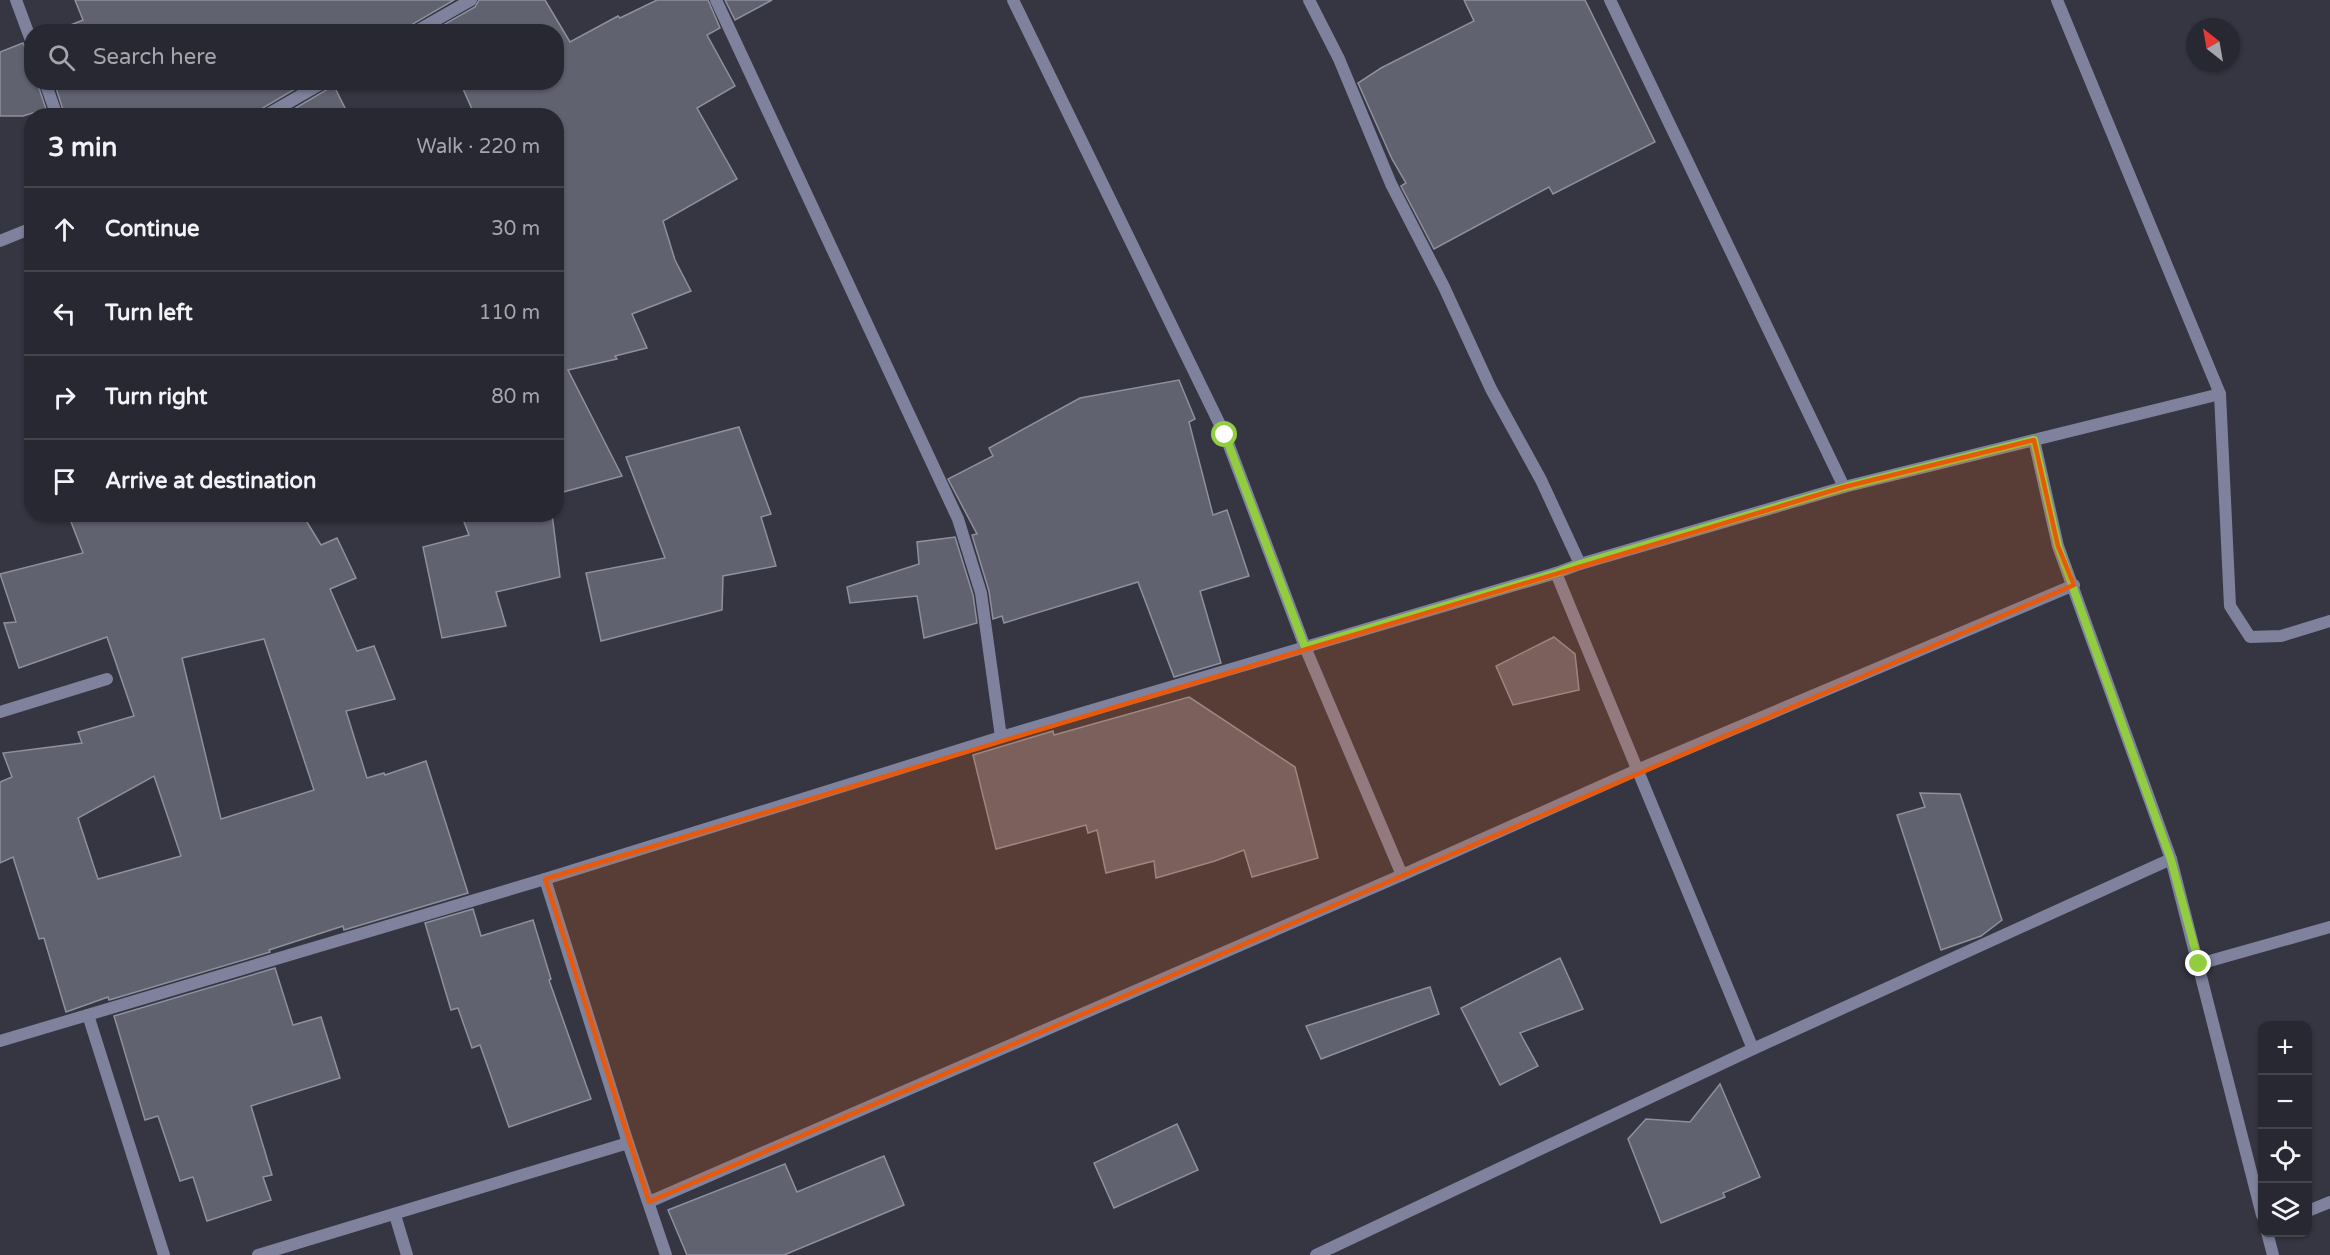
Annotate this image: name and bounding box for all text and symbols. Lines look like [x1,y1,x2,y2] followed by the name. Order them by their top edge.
[2186,18,2240,72] north arrow
[24,24,564,90] search box
[45,41,78,74] icon: search
[93,44,217,70] text: Search here
[48,132,117,163] text: 3 min
[417,135,540,159] text: Walk · 220 m
[48,213,81,246] icon: ahead
[105,216,200,242] text: Continue
[491,217,540,241] text: 30 m
[48,297,81,330] icon: left
[105,300,193,326] text: Turn left
[479,301,540,325] text: 110 m
[48,381,81,414] icon: right
[105,384,207,410] text: Turn right
[491,385,540,409] text: 80 m
[1211,421,1237,447] route start
[48,465,81,498] icon: arrive
[105,468,316,494] text: Arrive at destination
[2185,950,2211,976] route end
[2258,1021,2312,1237] map controls
[2258,1021,2312,1075] button: +
[2258,1075,2312,1129] button: −
[2258,1129,2312,1183] button: locate
[2258,1183,2312,1237] button: layers

